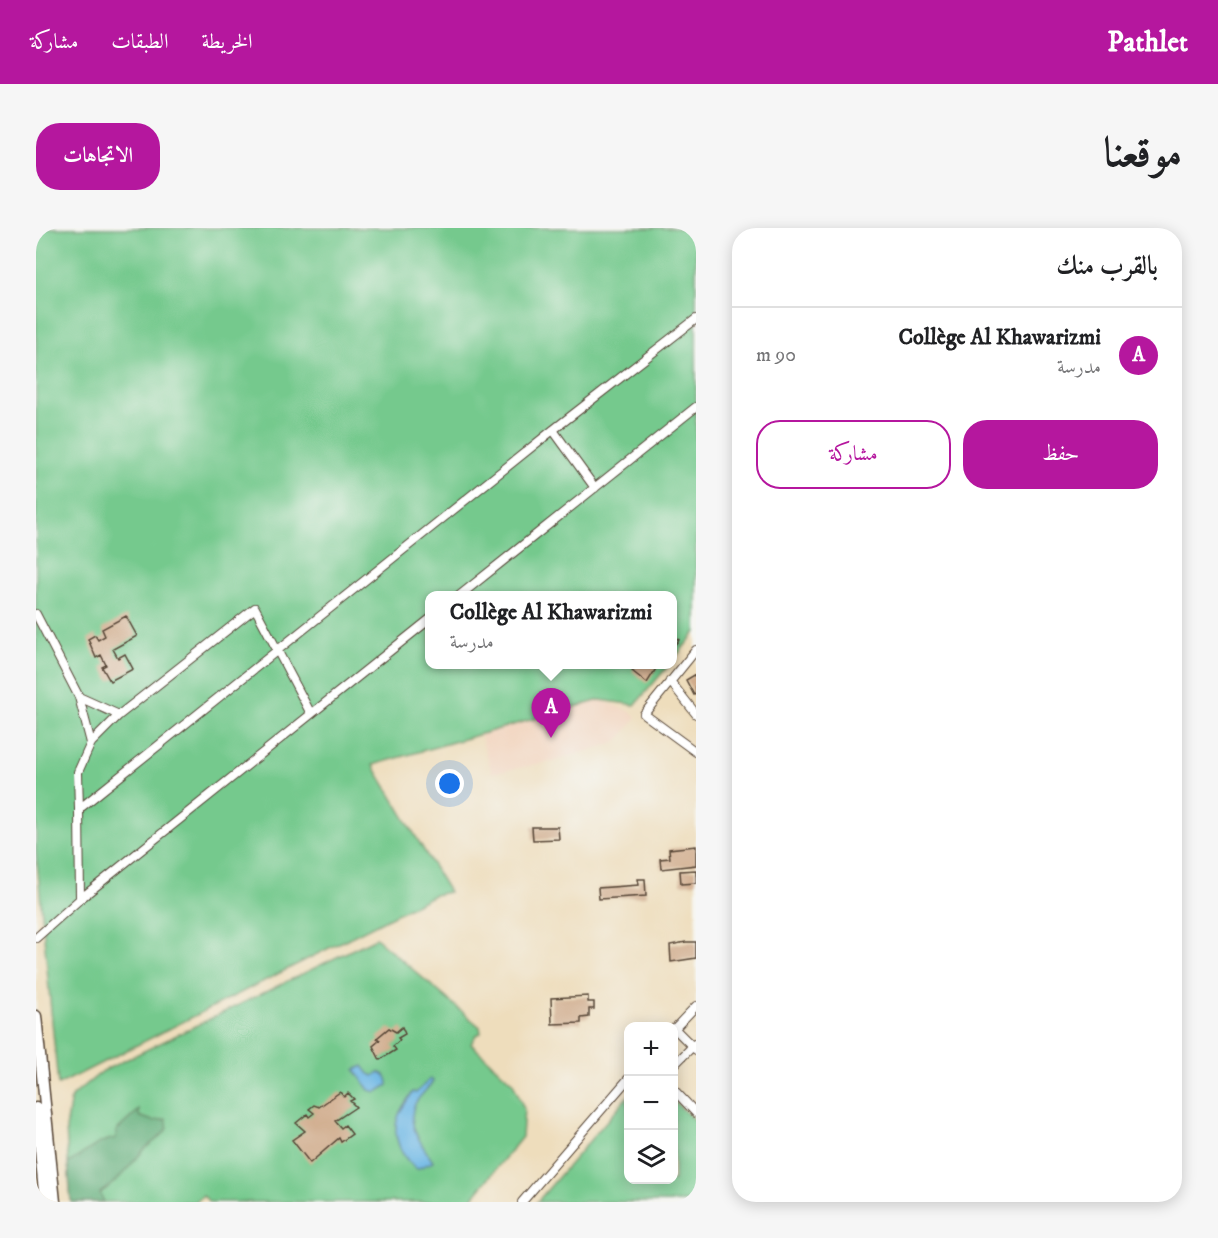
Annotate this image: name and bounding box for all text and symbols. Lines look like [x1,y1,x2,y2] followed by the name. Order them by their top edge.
[1107,25,1188,60] text: Pathlet
[30,29,78,55] text: مشاركة
[111,29,168,55] text: الطبقات
[201,29,253,55] text: الخريطة
[36,123,160,190] button: الاتجاهات
[1104,128,1182,180] text: موقعنا
[1056,250,1158,283] text: بالقرب منك
[898,324,1101,351] text: Collège Al Khawarizmi
[756,343,796,368] text: 90 m
[1132,343,1145,368] text: A
[1057,355,1101,380] text: مدرسة
[756,420,951,489] button: مشاركة
[963,420,1158,489] button: حفظ
[425,591,677,669] popup
[450,599,652,626] text: Collège Al Khawarizmi
[450,630,494,655] text: مدرسة
[532,688,570,738] pin: A
[435,769,464,798] your location
[624,1022,678,1184] map controls
[624,1022,678,1076] button: +
[624,1076,678,1130] button: −
[624,1130,678,1184] button: layers

